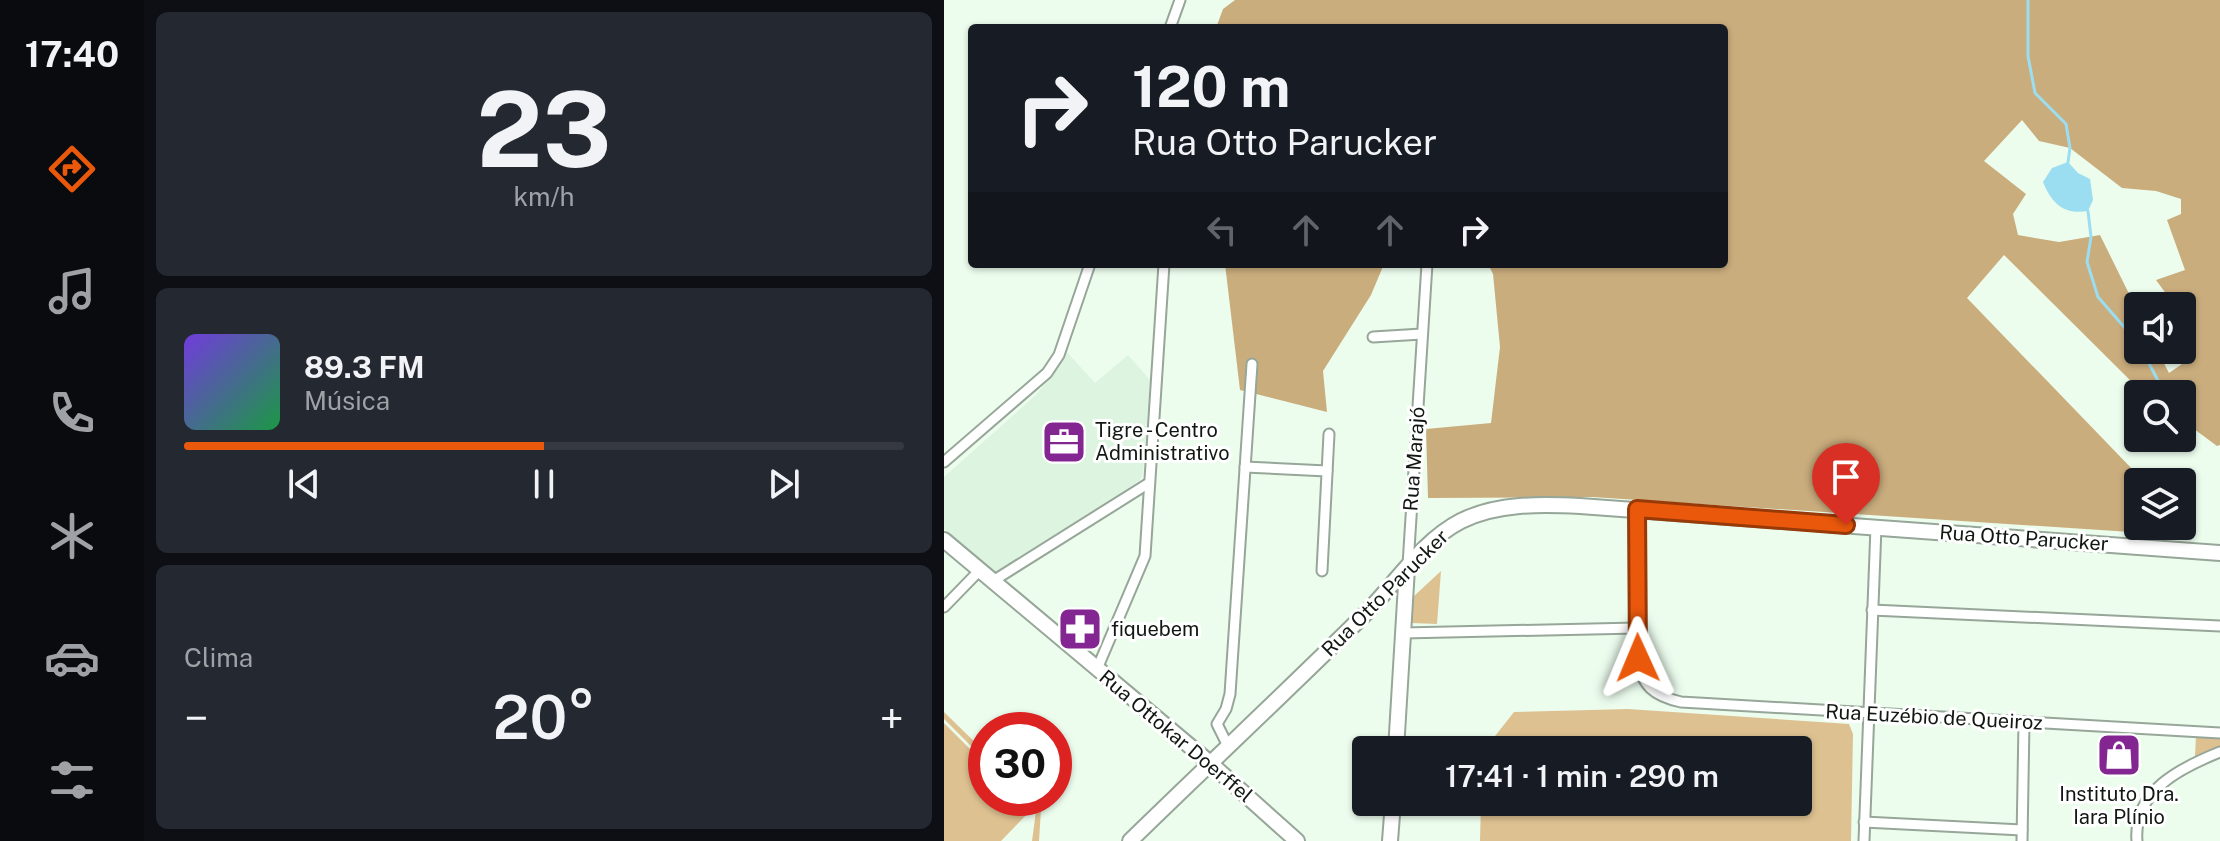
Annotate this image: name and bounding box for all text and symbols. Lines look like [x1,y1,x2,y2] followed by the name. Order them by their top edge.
[25,33,119,75] text: 17:40
[1132,54,1290,120] text: 120 m
[1000,56,1104,160] icon: right
[476,68,612,190] text: 23
[1132,121,1437,163] text: Rua Otto Parucker
[44,141,100,197] icon: directions
[513,181,575,212] text: km/h
[1200,208,1244,252] icon: left
[1284,208,1328,252] icon: ahead
[1368,208,1412,252] icon: ahead
[1452,208,1496,252] icon: right
[44,263,100,319] icon: music
[2124,292,2196,540] map controls
[2124,292,2196,364] button: sound
[304,349,425,385] text: 89.3 FM
[2124,380,2196,452] button: search
[44,385,100,441] icon: phone
[304,385,390,416] text: Música
[1398,406,1430,512] street label: Rua Marajó
[1040,418,1088,466] office icon: Tigre - Centro Administrativo
[1095,418,1230,465] place label: Tigre - Centro Administrativo
[1812,443,1880,525] pin
[1824,455,1868,499] icon: arrive
[282,462,326,506] icon: previous
[522,462,566,506] icon: pause
[762,462,806,506] icon: next
[2124,468,2196,540] button: layers
[44,508,100,564] icon: climate
[1939,520,2110,556] street label: Rua Otto Parucker
[1317,524,1454,661] street label: Rua Otto Parucker
[1056,605,1104,653] pharmacy icon: fiquebem
[1596,616,1680,700] position arrow
[1111,617,1199,641] place label: fiquebem
[44,630,100,686] icon: car
[184,642,253,673] text: Clima
[1094,665,1258,807] street label: Rua Ottokar Doerffel
[493,682,595,753] text: 20°
[184,692,208,744] text: −
[880,692,904,744] text: +
[1825,699,2043,735] street label: Rua Euzébio de Queiroz
[968,712,1072,816] speed limit sign: 30
[2095,731,2143,779] shop icon: Instituto Dra. Iara Plínio
[44,752,100,808] icon: filters
[1445,758,1719,794] text: 17:41 · 1 min · 290 m
[2059,782,2179,829] place label: Instituto Dra. Iara Plínio

